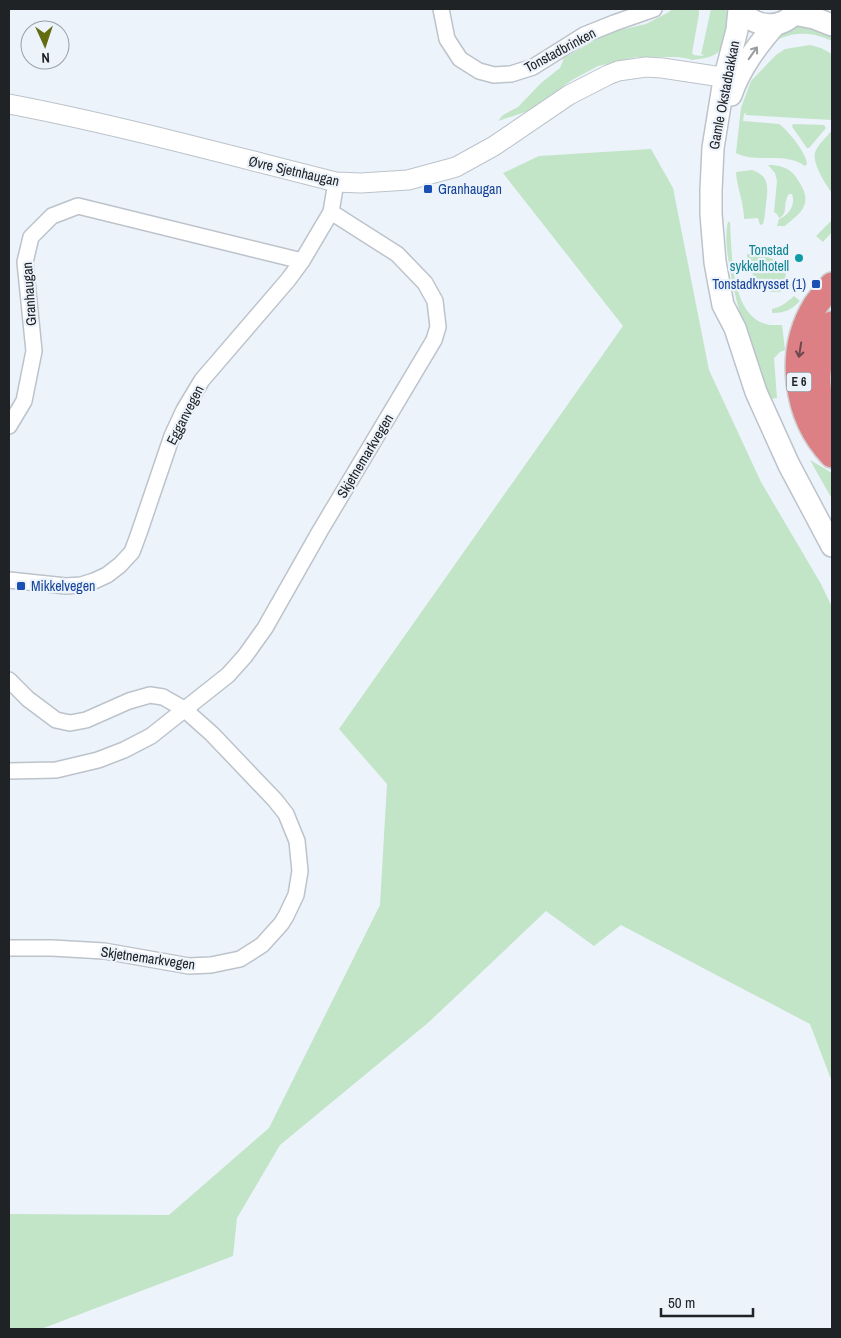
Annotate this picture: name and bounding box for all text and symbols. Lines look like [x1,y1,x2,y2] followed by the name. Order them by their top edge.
[20,20,70,70] north arrow
[521,24,599,76] street label: Tonstadbrinken
[705,39,743,151] street label: Gamle Okstadbakkan
[748,46,758,60] one-way arrow
[41,49,50,67] text: N
[247,152,341,190] street label: Øvre Sjetnhaugan
[438,180,502,198] place label: Granhaugan
[422,183,434,195] marker: Granhaugan
[730,241,789,275] place label: Tonstad sykkelhotell
[793,252,805,264] marker: Tonstad sykkelhotell
[18,262,40,326] street label: Granhaugan
[712,275,806,293] place label: Tonstadkrysset (1)
[810,278,822,290] marker: Tonstadkrysset (1)
[795,342,805,358] one-way arrow
[786,372,812,392] road number: E 6
[162,382,208,448] street label: Egganvegen
[333,411,397,501] street label: Skjetnemarkvegen
[31,577,95,595] place label: Mikkelvegen
[15,580,27,592] marker: Mikkelvegen
[100,942,196,974] street label: Skjetnemarkvegen
[661,1286,754,1318] scale bar
[668,1292,695,1313] text: 50 m

